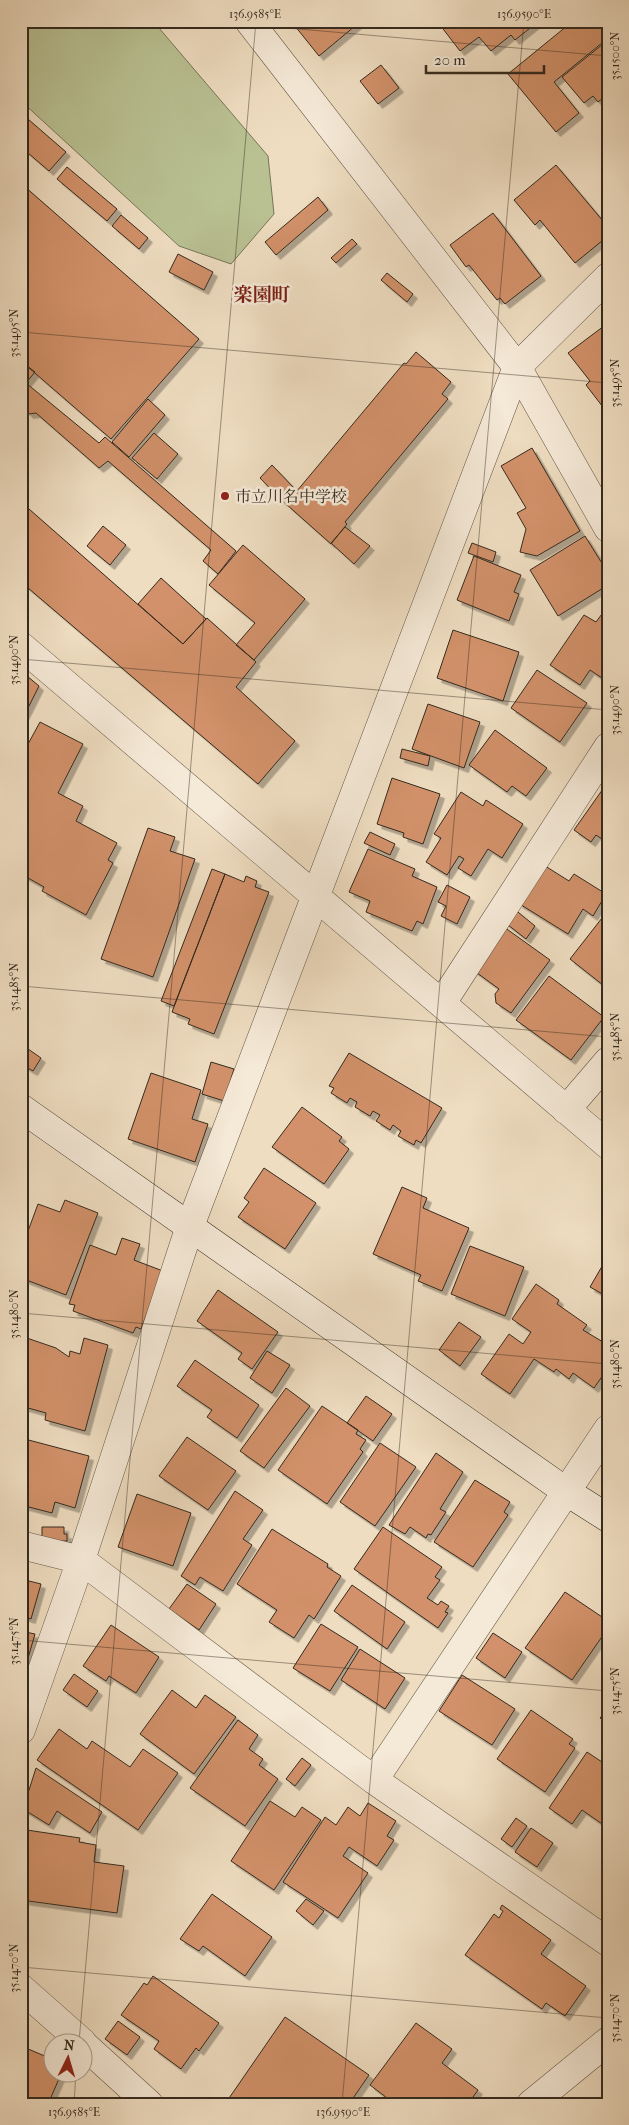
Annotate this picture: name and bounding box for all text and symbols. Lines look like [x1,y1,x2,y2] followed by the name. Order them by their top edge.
[229,7,281,21] text: 136.9585°E
[497,7,551,21] text: 136.9590°E
[608,32,622,80] text: 35.1500°N
[426,42,544,74] scale bar
[434,51,466,69] text: 20 m
[233,284,291,306] district label: 楽園町
[7,309,21,357] text: 35.1495°N
[608,359,622,407] text: 35.1495°N
[235,487,347,506] place label: 市立川名中学校
[219,490,231,502] marker: 市立川名中学校
[7,635,21,685] text: 35.1490°N
[608,685,622,735] text: 35.1490°N
[7,963,21,1011] text: 35.1485°N
[608,1013,622,1061] text: 35.1485°N
[7,1289,21,1339] text: 35.1480°N
[608,1339,622,1389] text: 35.1480°N
[7,1617,21,1665] text: 35.1475°N
[608,1667,622,1715] text: 35.1475°N
[7,1943,21,1993] text: 35.1470°N
[608,1993,622,2043] text: 35.1470°N
[42,2032,92,2082] north arrow
[63,2037,75,2055] text: N
[48,2105,100,2119] text: 136.9585°E
[316,2105,370,2119] text: 136.9590°E

